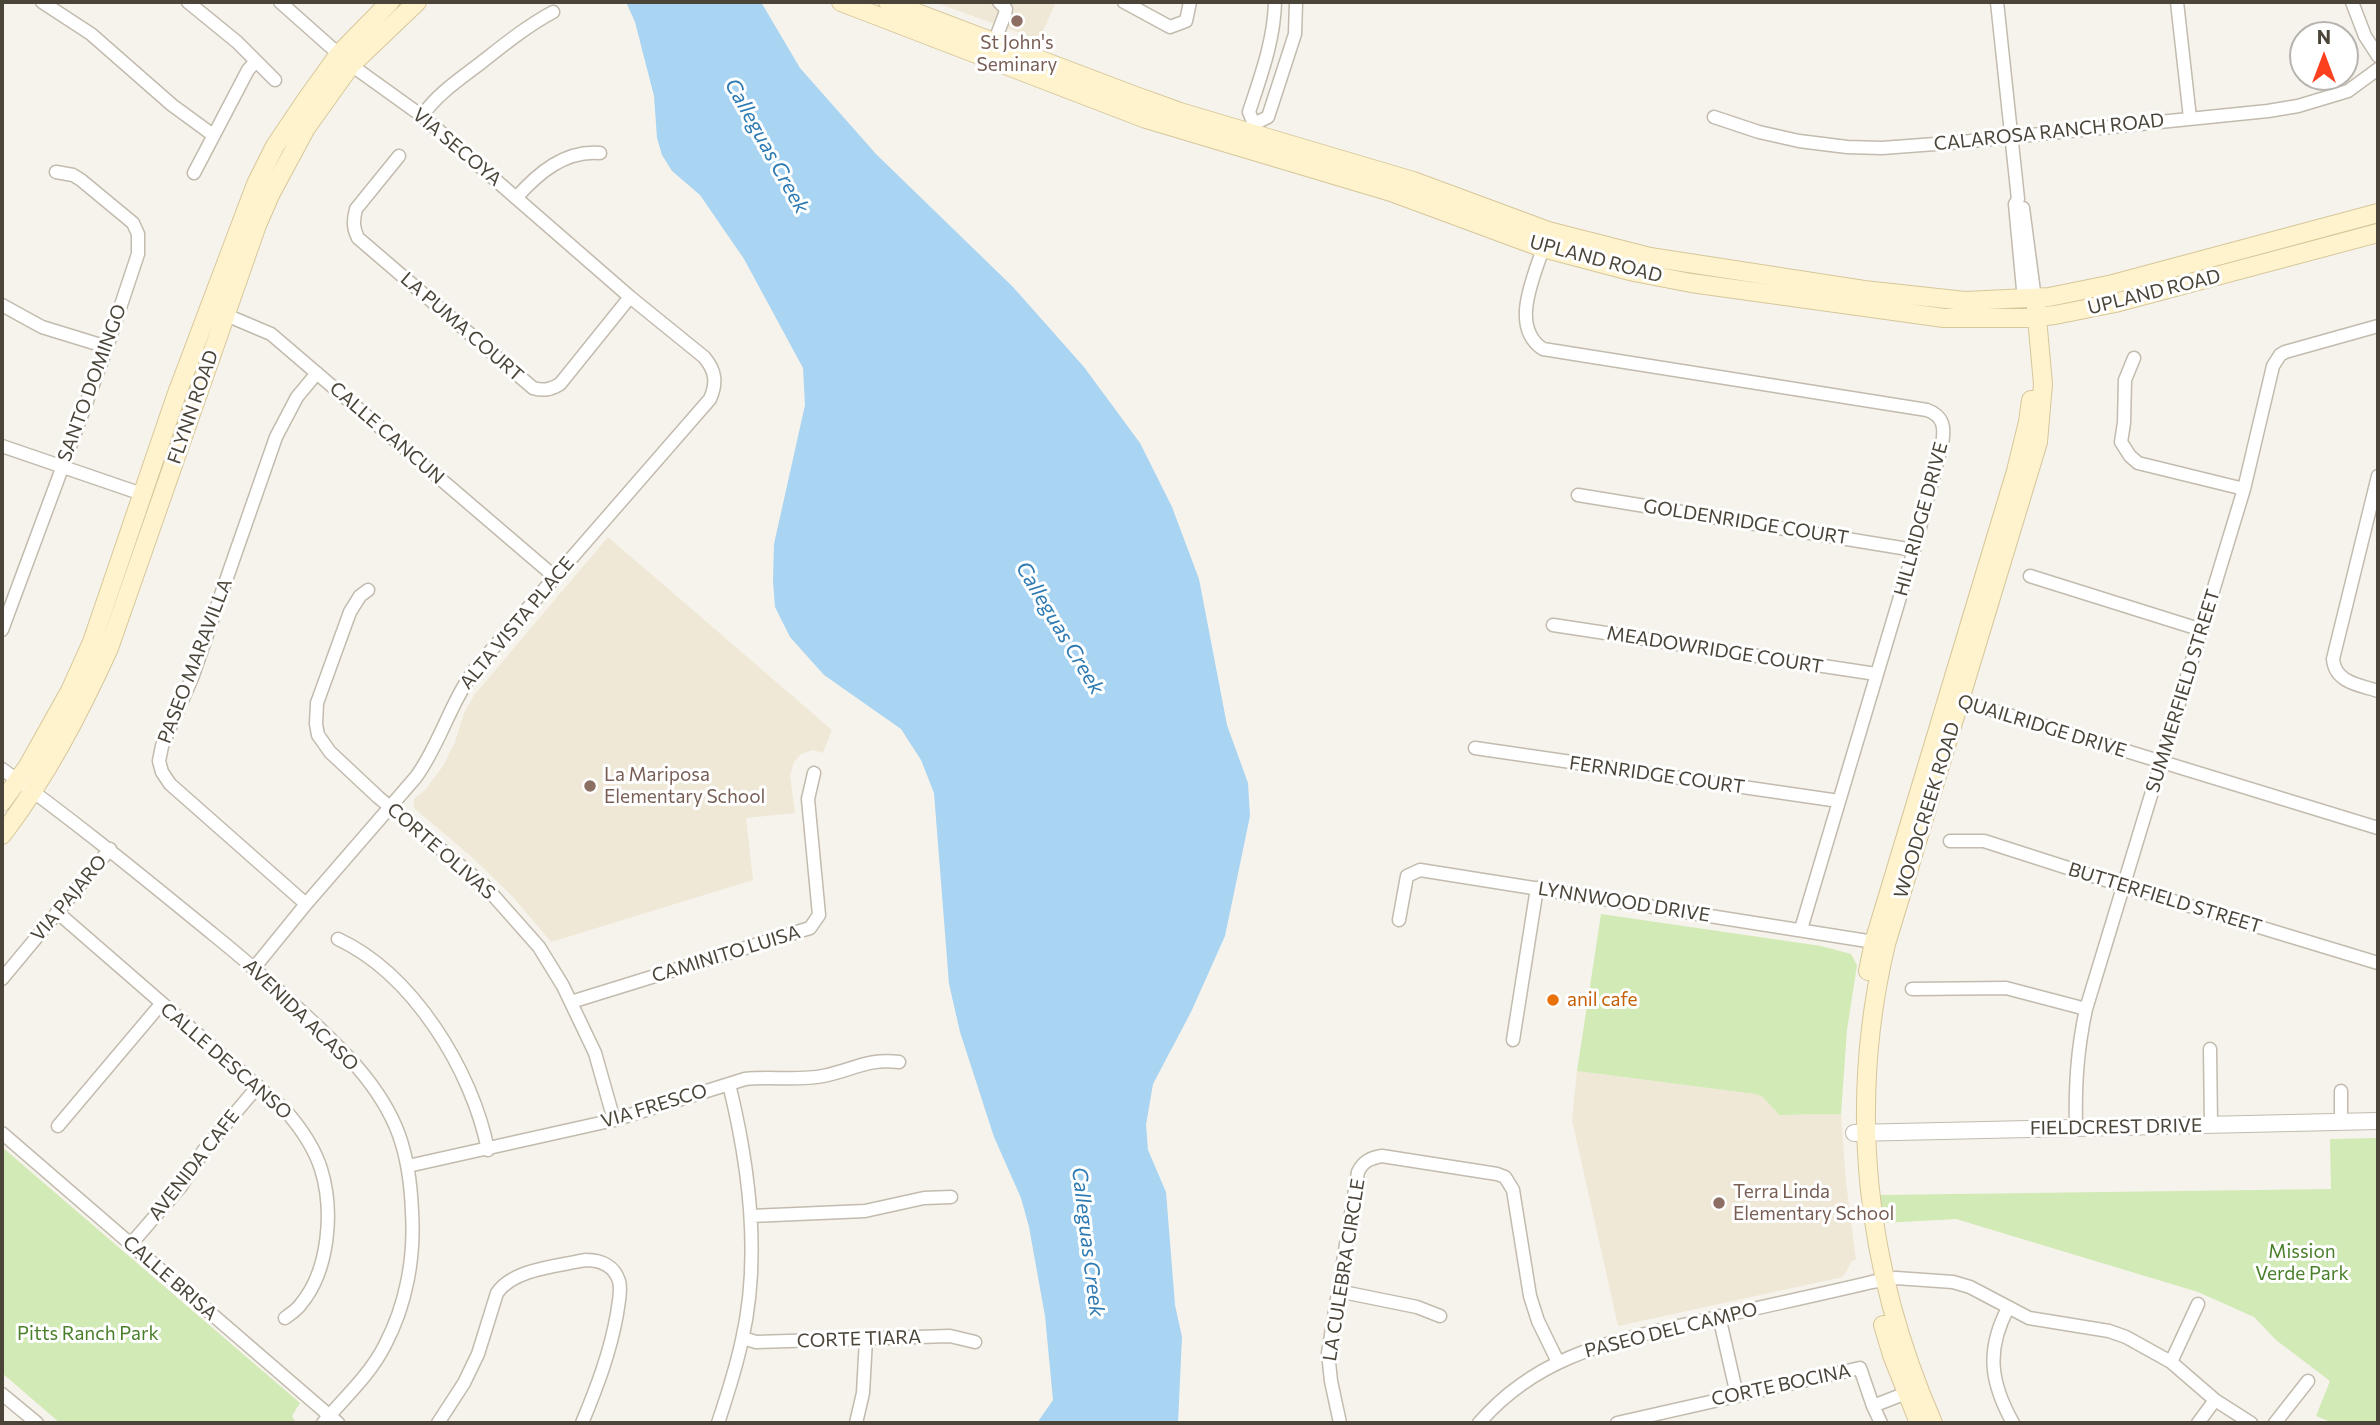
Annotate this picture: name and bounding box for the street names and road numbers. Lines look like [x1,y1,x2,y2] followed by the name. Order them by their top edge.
[408,103,506,191] street label: VIA SECOYA
[1933,109,2165,155] street label: CALAROSA RANCH ROAD
[1527,230,1665,288] street label: UPLAND ROAD
[2085,264,2223,320] street label: UPLAND ROAD
[396,268,528,386] street label: LA PUMA COURT
[53,301,131,465] street label: SANTO DOMINGO
[163,347,223,467] street label: FLYNN ROAD
[325,377,449,489] street label: CALLE CANCUN
[1889,439,1953,599] street label: HILLRIDGE DRIVE
[1642,494,1850,550] street label: GOLDENRIDGE COURT
[455,552,579,694] street label: ALTA VISTA PLACE
[153,575,237,747] street label: PASEO MARAVILLA
[2141,586,2225,796] street label: SUMMERFIELD STREET
[1605,622,1825,678] street label: MEADOWRIDGE COURT
[1955,689,2129,763] street label: QUAILRIDGE DRIVE
[1889,719,1965,901] street label: WOODCREEK ROAD
[1568,751,1746,799] street label: FERNRIDGE COURT
[382,798,500,904] street label: CORTE OLIVAS
[26,850,112,946] street label: VIA PAJARO
[2066,858,2264,938] street label: BUTTERFIELD STREET
[1536,877,1712,927] street label: LYNNWOOD DRIVE
[649,921,803,987] street label: CAMINITO LUISA
[239,954,363,1076] street label: AVENIDA ACASO
[156,998,296,1124] street label: CALLE DESCANSO
[598,1079,710,1133] street label: VIA FRESCO
[144,1105,244,1225] street label: AVENIDA CAFE
[2030,1114,2202,1140] street label: FIELDCREST DRIVE
[1318,1177,1370,1363] street label: LA CULEBRA CIRCLE
[118,1231,222,1325] street label: CALLE BRISA
[1582,1298,1760,1362] street label: PASEO DEL CAMPO
[796,1325,922,1353] street label: CORTE TIARA
[1709,1359,1853,1411] street label: CORTE BOCINA

